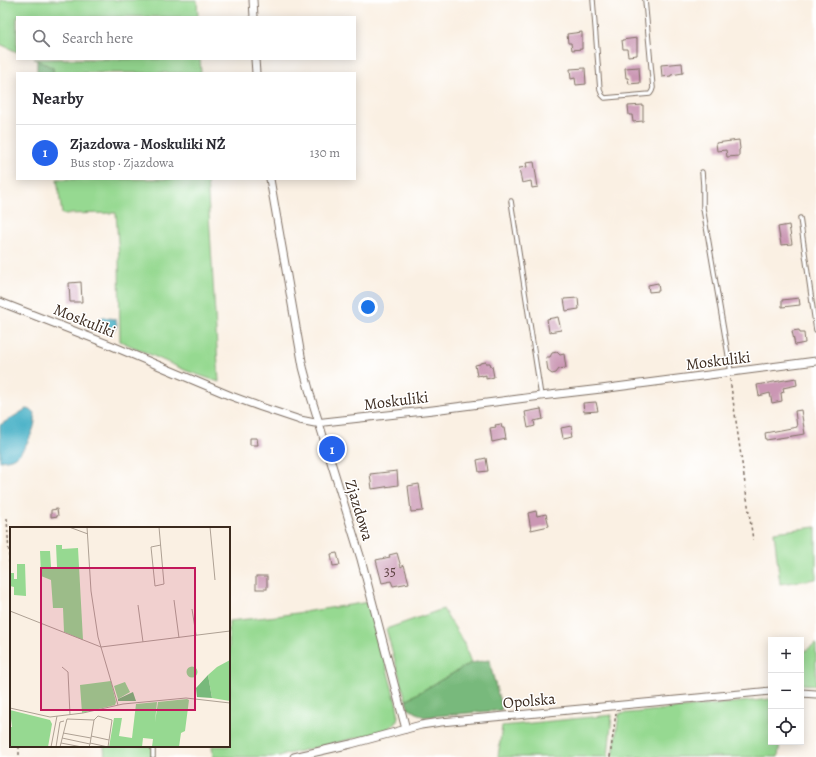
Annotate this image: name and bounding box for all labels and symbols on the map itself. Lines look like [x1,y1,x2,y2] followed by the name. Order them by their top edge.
[358,297,378,317] your location
[50,299,119,343] street label: Moskuliki
[684,346,752,376] street label: Moskuliki
[362,386,430,416] street label: Moskuliki
[319,434,345,464] pin: 1
[339,477,379,544] street label: Zjazdowa
[10,527,230,747] inset map
[384,562,396,581] house number: 35
[502,688,557,714] street label: Opolska

